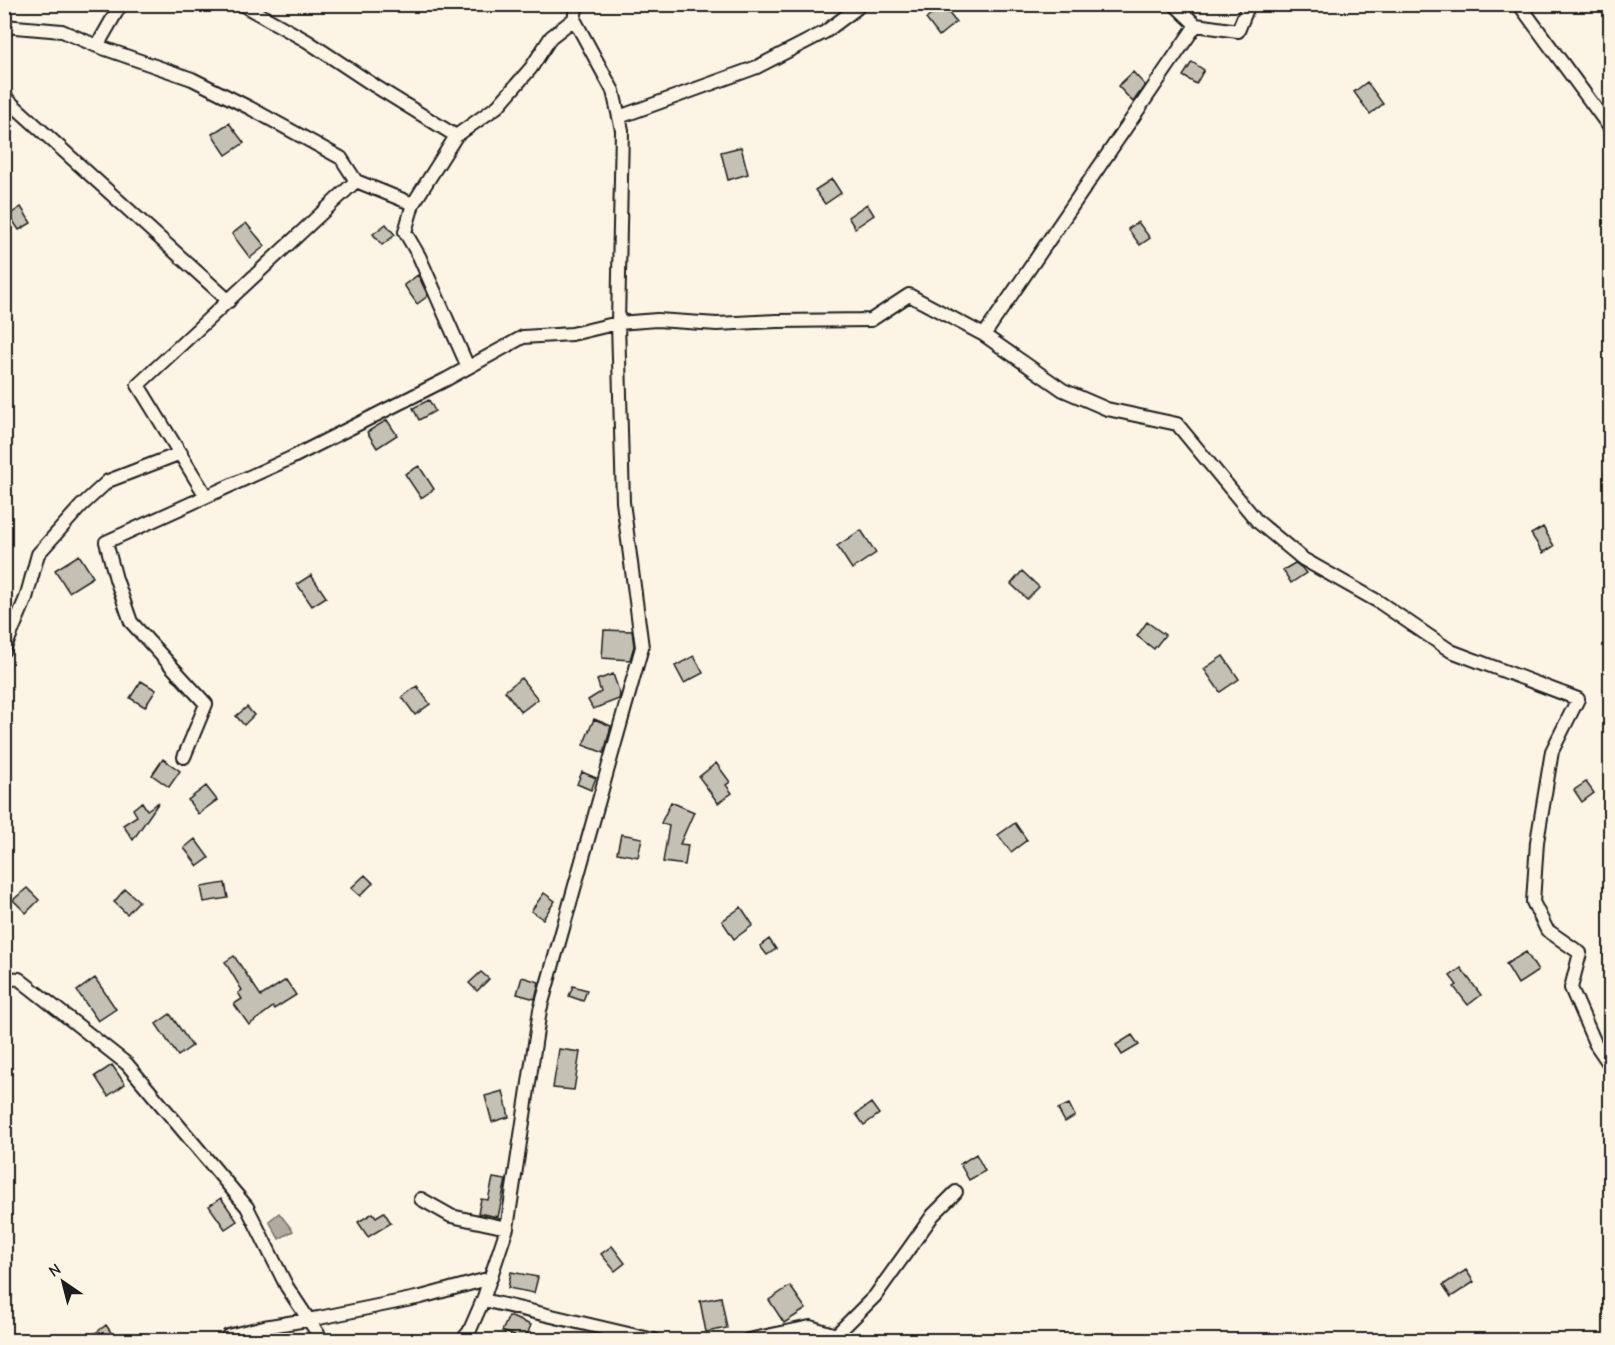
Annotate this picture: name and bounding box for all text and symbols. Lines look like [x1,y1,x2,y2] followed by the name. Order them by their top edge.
[33,1252,93,1312] north arrow
[46,1260,64,1281] text: N

